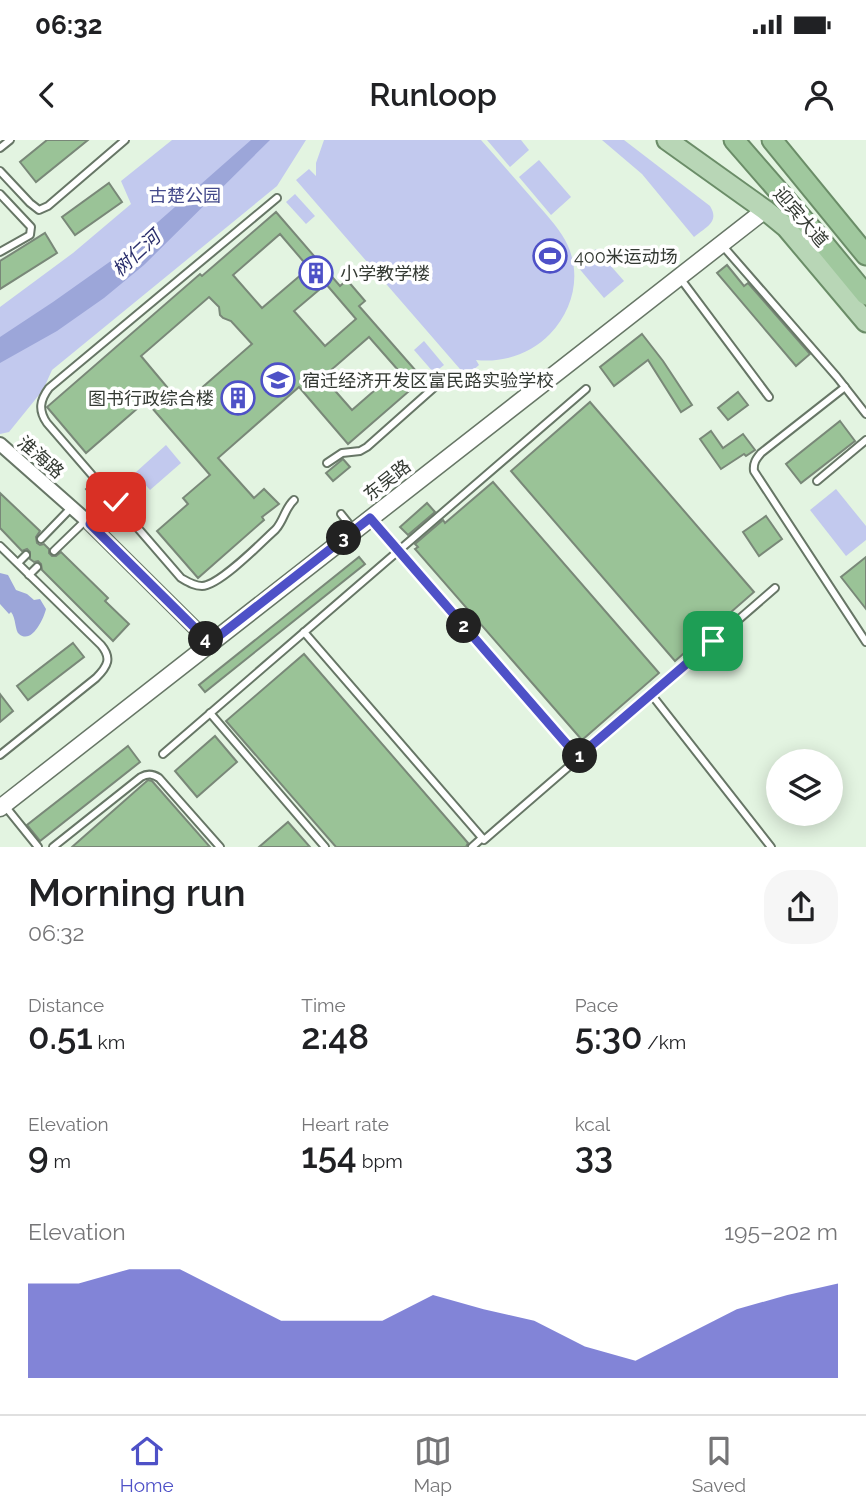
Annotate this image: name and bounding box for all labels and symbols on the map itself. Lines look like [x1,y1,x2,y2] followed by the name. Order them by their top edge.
[769,183,833,251] street label: 迎宾大道
[149,185,221,206] park label: 古楚公园
[108,223,167,280] water label: 树仁河
[531,237,569,275] sports icon: 400米运动场
[574,246,678,267] place label: 400米运动场
[297,254,335,292] building icon: 小学教学楼
[340,263,430,284] place label: 小学教学楼
[259,361,297,399] school or university icon: 宿迁经济开发区富民路实验学校
[302,370,554,391] place label: 宿迁经济开发区富民路实验学校
[219,379,257,417] building icon: 图书行政综合楼
[88,388,214,409] place label: 图书行政综合楼
[14,431,68,483] street label: 淮海路
[359,455,415,505] street label: 东吴路
[86,472,146,532] pin
[326,520,362,556] pin: 3
[447,608,482,644] pin: 2
[683,611,743,671] pin
[188,622,224,656] pin: 4
[562,738,598,774] pin: 1

